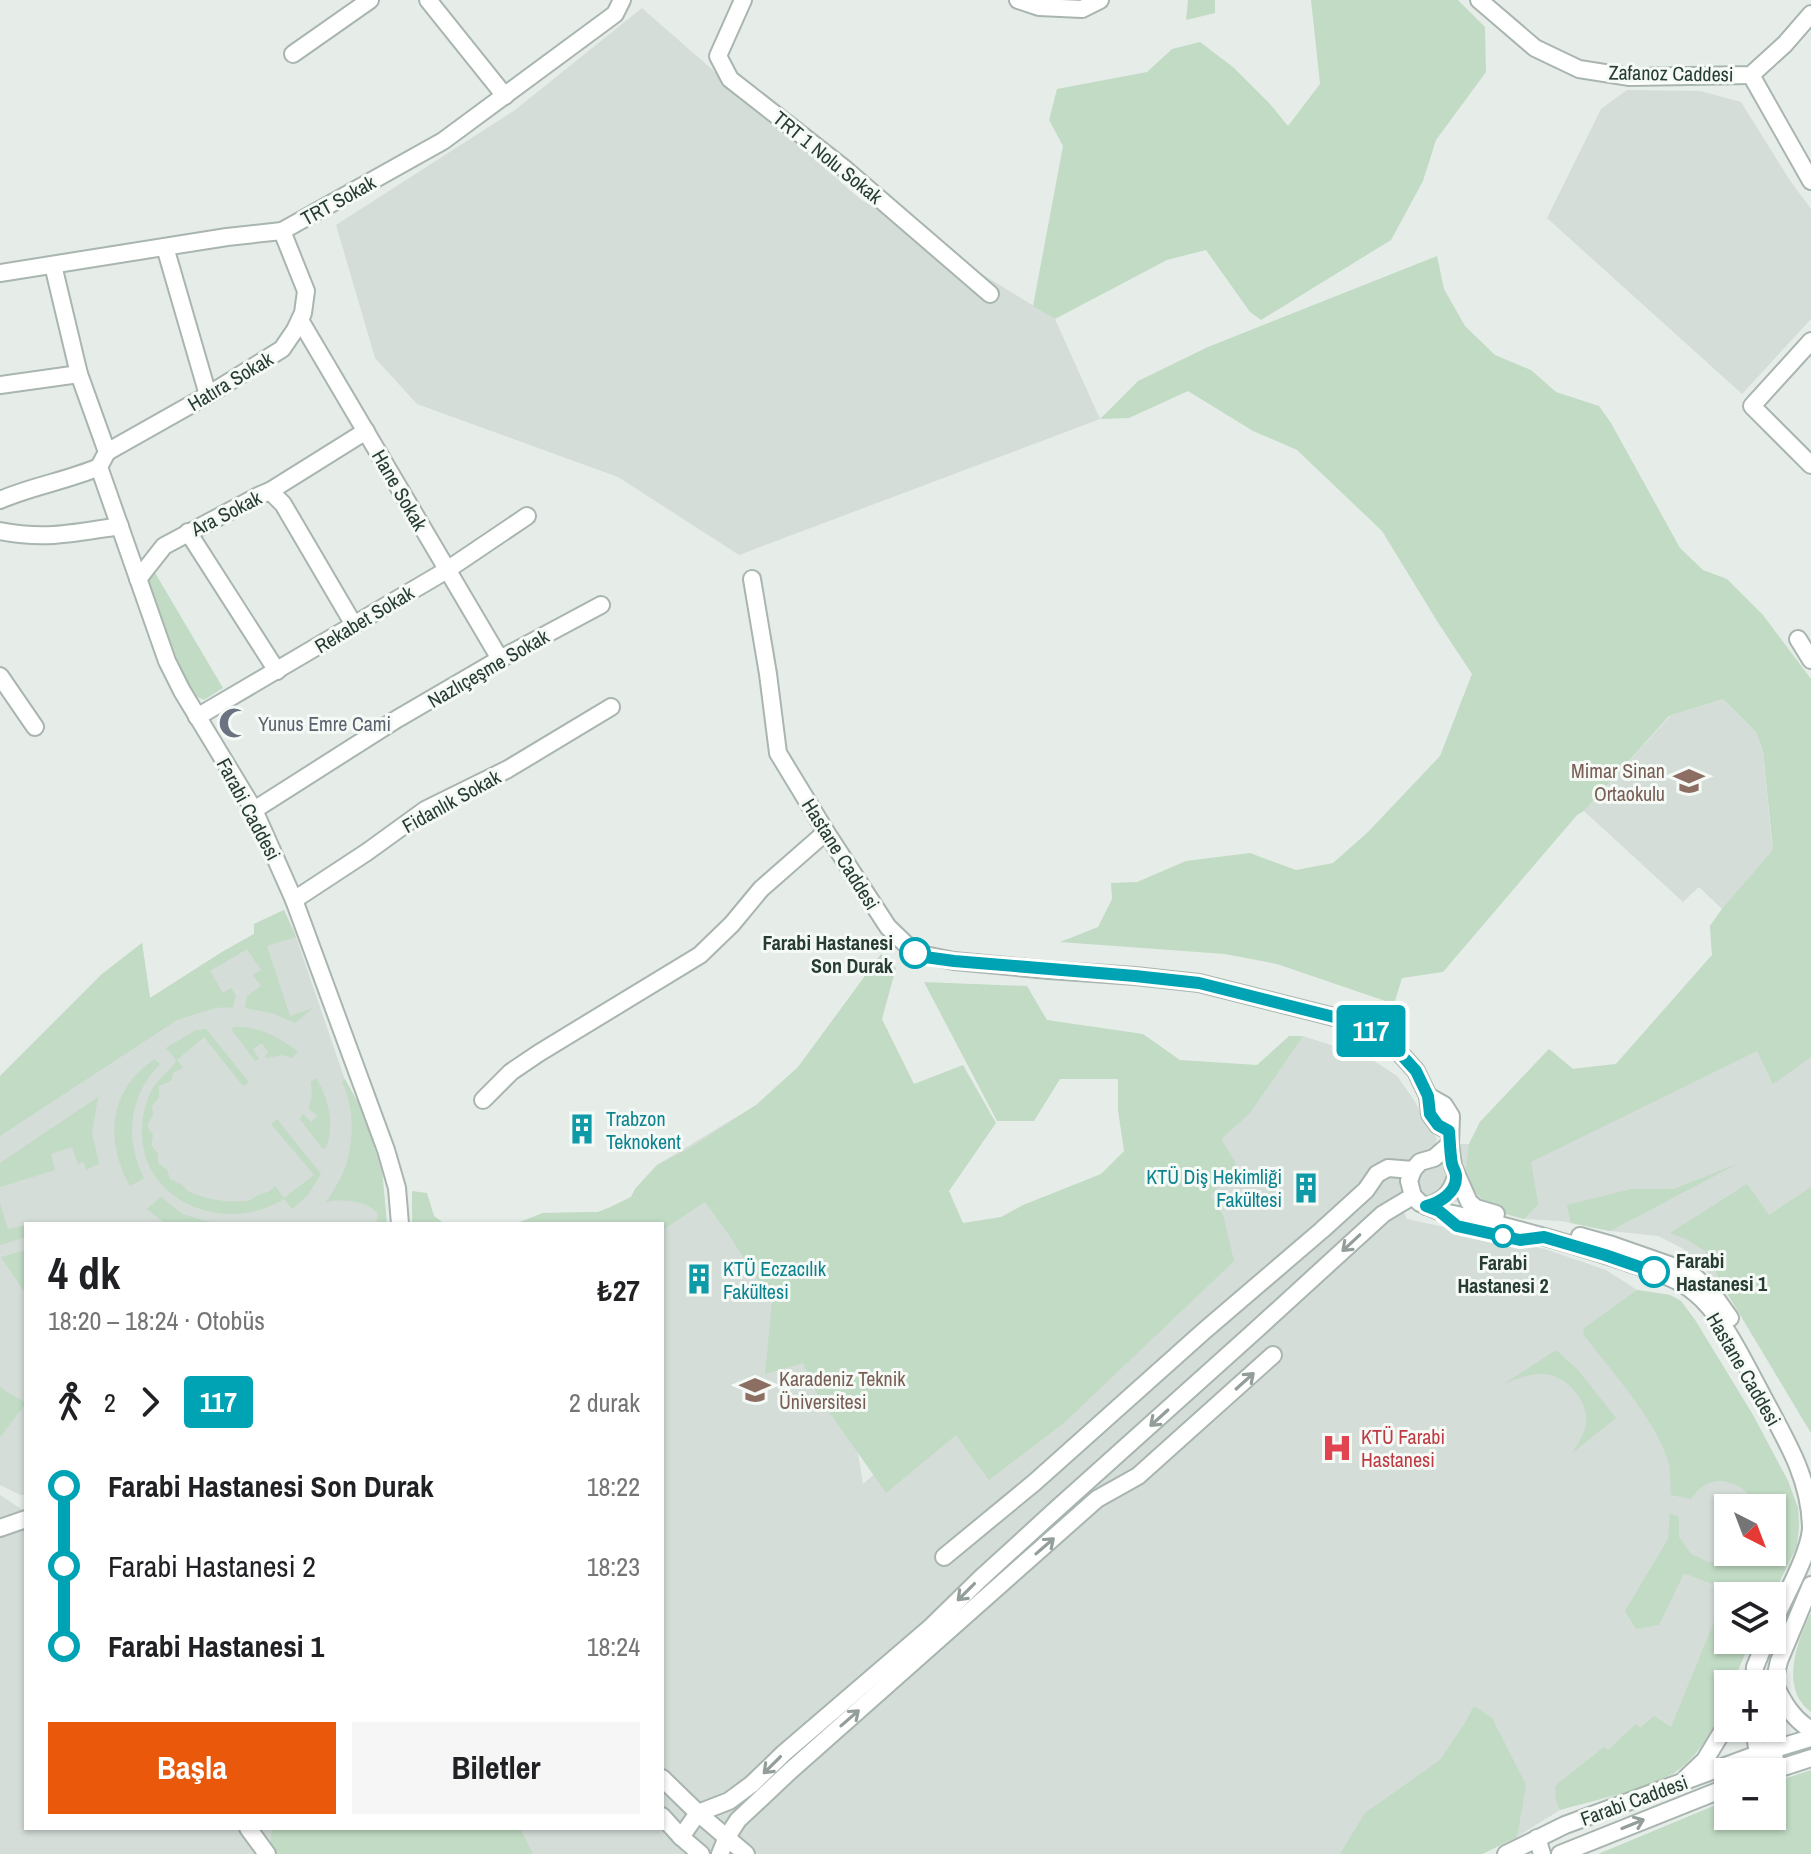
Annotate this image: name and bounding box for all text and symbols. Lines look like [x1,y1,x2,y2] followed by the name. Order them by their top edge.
[1608,58,1734,88] street label: Zafanoz Caddesi
[768,105,889,210] street label: TRT 1 Nolu Sokak
[296,168,381,232] street label: TRT Sokak
[182,345,278,417] street label: Hatıra Sokak
[366,445,434,536] street label: Hane Sokak
[185,483,267,543] street label: Ara Sokak
[309,578,419,659] street label: Rekabet Sokak
[422,622,554,714] street label: Nazlıçeşme Sokak
[217,706,251,740] mosque icon: Yunus Emre Cami
[258,710,391,737] place label: Yunus Emre Cami
[211,753,287,865] street label: Farabi Caddesi
[1571,757,1665,807] place label: Mimar Sinan Ortaokulu
[397,763,506,839] street label: Fidanlık Sokak
[1672,764,1706,798] school or university icon: Mimar Sinan Ortaokulu
[796,793,886,915] street label: Hastane Caddesi
[763,929,894,979] place label: Farabi Hastanesi Son Durak
[900,938,930,968] marker: Farabi Hastanesi Son Durak
[1325,1005,1417,1057] line badge: 117
[1352,1012,1390,1050] text: 117
[606,1105,681,1155] place label: Trabzon Teknokent
[565,1112,599,1146] building icon: Trabzon Teknokent
[1146,1163,1282,1213] place label: KTÜ Diş Hekimliği Fakültesi
[1289,1171,1323,1205] building icon: KTÜ Diş Hekimliği Fakültesi
[1492,1225,1514,1247] marker: Farabi Hastanesi 2
[1341,1233,1361,1252] one-way arrow
[48,1243,120,1303] text: 4 dk
[1676,1247,1768,1297] place label: Farabi Hastanesi 1
[1457,1249,1549,1299] place label: Farabi Hastanesi 2
[723,1255,827,1305] place label: KTÜ Eczacılık Fakültesi
[1639,1257,1669,1287] marker: Farabi Hastanesi 1
[682,1262,716,1296] building icon: KTÜ Eczacılık Fakültesi
[598,1270,640,1310] text: ₺27
[48,1303,265,1338] text: 18:20 – 18:24 · Otobüs
[1701,1307,1787,1431] street label: Hastane Caddesi
[779,1365,906,1415] place label: Karadeniz Teknik Üniversitesi
[1234,1372,1254,1390] one-way arrow
[738,1373,772,1407] school or university icon: Karadeniz Teknik Üniversitesi
[48,1380,92,1424] icon: walk
[128,1380,172,1424] icon: forward
[200,1383,237,1421] text: 117
[104,1385,116,1420] text: 2
[569,1385,640,1420] text: 2 durak
[1149,1408,1169,1426] one-way arrow
[1361,1423,1445,1473] place label: KTÜ Farabi Hastanesi
[1320,1431,1354,1465] hospital icon: KTÜ Farabi Hastanesi
[108,1466,434,1506] text: Farabi Hastanesi Son Durak
[587,1469,640,1504] text: 18:22
[1714,1494,1786,1566] north arrow
[1714,1494,1786,1830] map controls
[1034,1537,1054,1555] one-way arrow
[108,1546,316,1586] text: Farabi Hastanesi 2
[587,1549,640,1584] text: 18:23
[1714,1582,1786,1654] button: layers
[956,1583,976,1602] one-way arrow
[108,1626,324,1666] text: Farabi Hastanesi 1
[587,1629,640,1664] text: 18:24
[1714,1670,1786,1742] button: +
[839,1709,859,1727] one-way arrow
[48,1722,336,1814] button: Başla
[352,1722,640,1814] button: Biletler
[763,1755,782,1774] one-way arrow
[1714,1758,1786,1830] button: −
[1577,1768,1691,1832] street label: Farabi Caddesi
[1620,1816,1645,1831] one-way arrow

